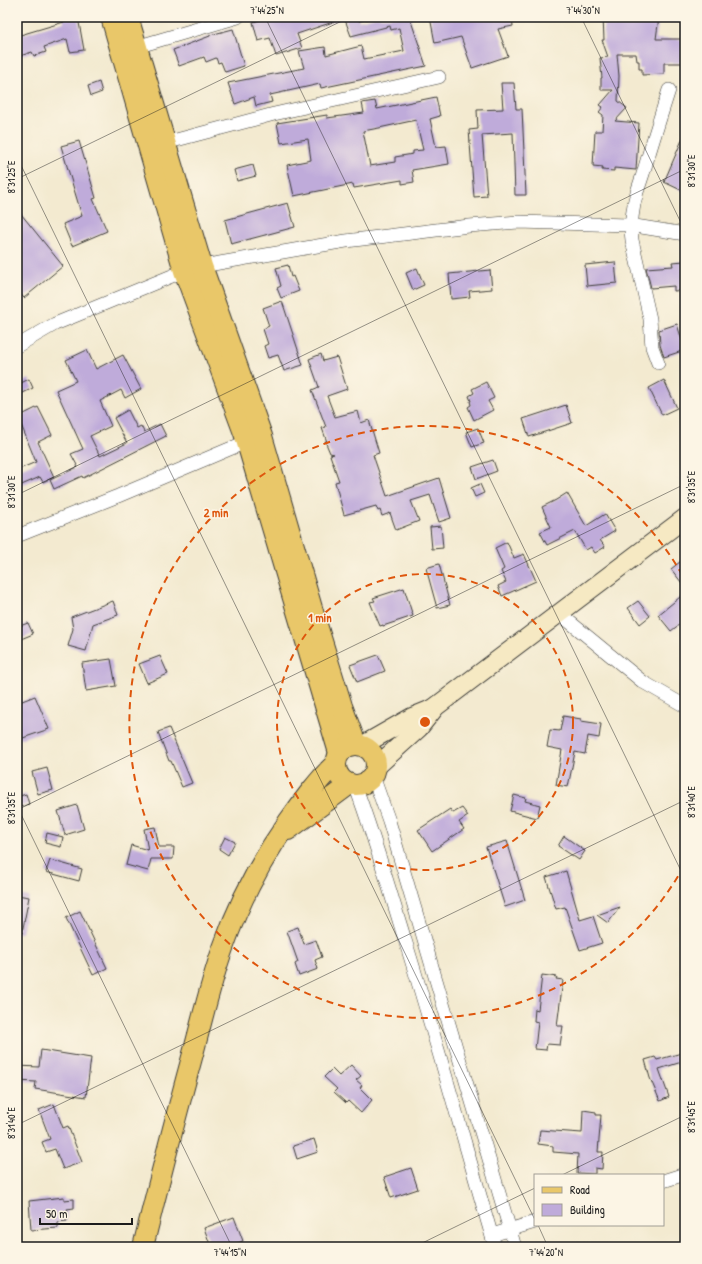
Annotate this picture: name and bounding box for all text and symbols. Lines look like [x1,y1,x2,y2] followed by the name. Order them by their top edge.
[250,4,284,17] text: 7°44'25"N
[566,4,600,17] text: 7°44'30"N
[685,154,698,187] text: 8°31'30"E
[5,160,18,193] text: 8°31'25"E
[685,470,698,503] text: 8°31'35"E
[5,475,18,508] text: 8°31'30"E
[204,504,229,521] text: 2 min
[308,609,332,626] text: 1 min
[418,715,432,729] centre of rings
[685,785,698,818] text: 8°31'40"E
[5,791,18,824] text: 8°31'35"E
[685,1101,698,1133] text: 8°31'45"E
[5,1106,18,1139] text: 8°31'40"E
[534,1174,664,1226] legend
[570,1181,590,1198] text: Road
[40,1200,132,1226] scale bar
[570,1201,605,1218] text: Building
[46,1205,67,1222] text: 50 m
[214,1246,246,1259] text: 7°44'15"N
[529,1246,563,1259] text: 7°44'20"N

